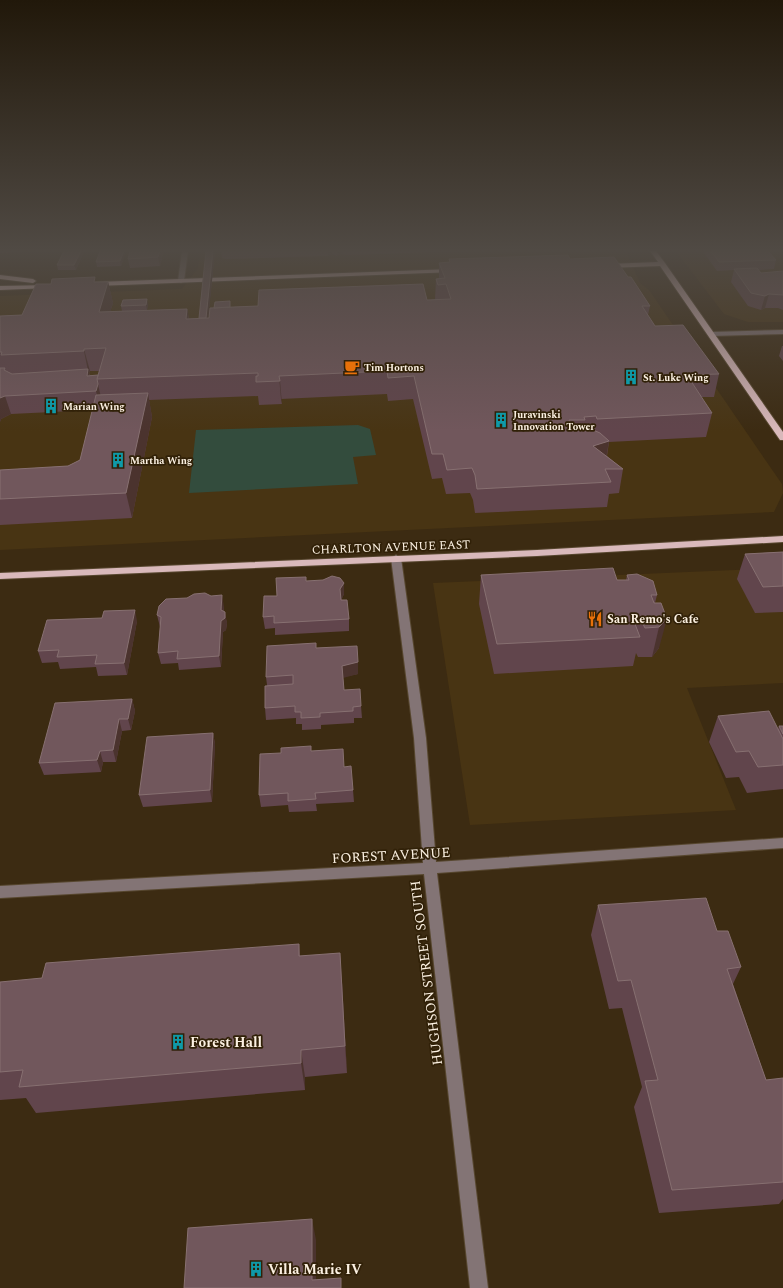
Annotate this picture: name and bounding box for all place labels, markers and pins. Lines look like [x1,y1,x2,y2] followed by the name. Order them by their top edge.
[343,358,361,376] cafe icon: Tim Hortons
[364,360,424,376] place label: Tim Hortons
[622,368,640,386] building icon: St. Luke Wing
[643,370,709,386] place label: St. Luke Wing
[42,397,60,415] building icon: Marian Wing
[63,399,125,415] place label: Marian Wing
[513,407,595,435] place label: Juravinski Innovation Tower
[492,411,510,429] building icon: Juravinski Innovation Tower
[109,451,127,469] building icon: Martha Wing
[130,453,192,469] place label: Martha Wing
[586,610,604,628] restaurant icon: San Remo's Cafe
[607,610,699,629] place label: San Remo's Cafe
[190,1032,263,1053] place label: Forest Hall
[169,1033,187,1051] building icon: Forest Hall
[268,1259,362,1280] place label: Villa Marie IV
[247,1260,265,1278] building icon: Villa Marie IV

